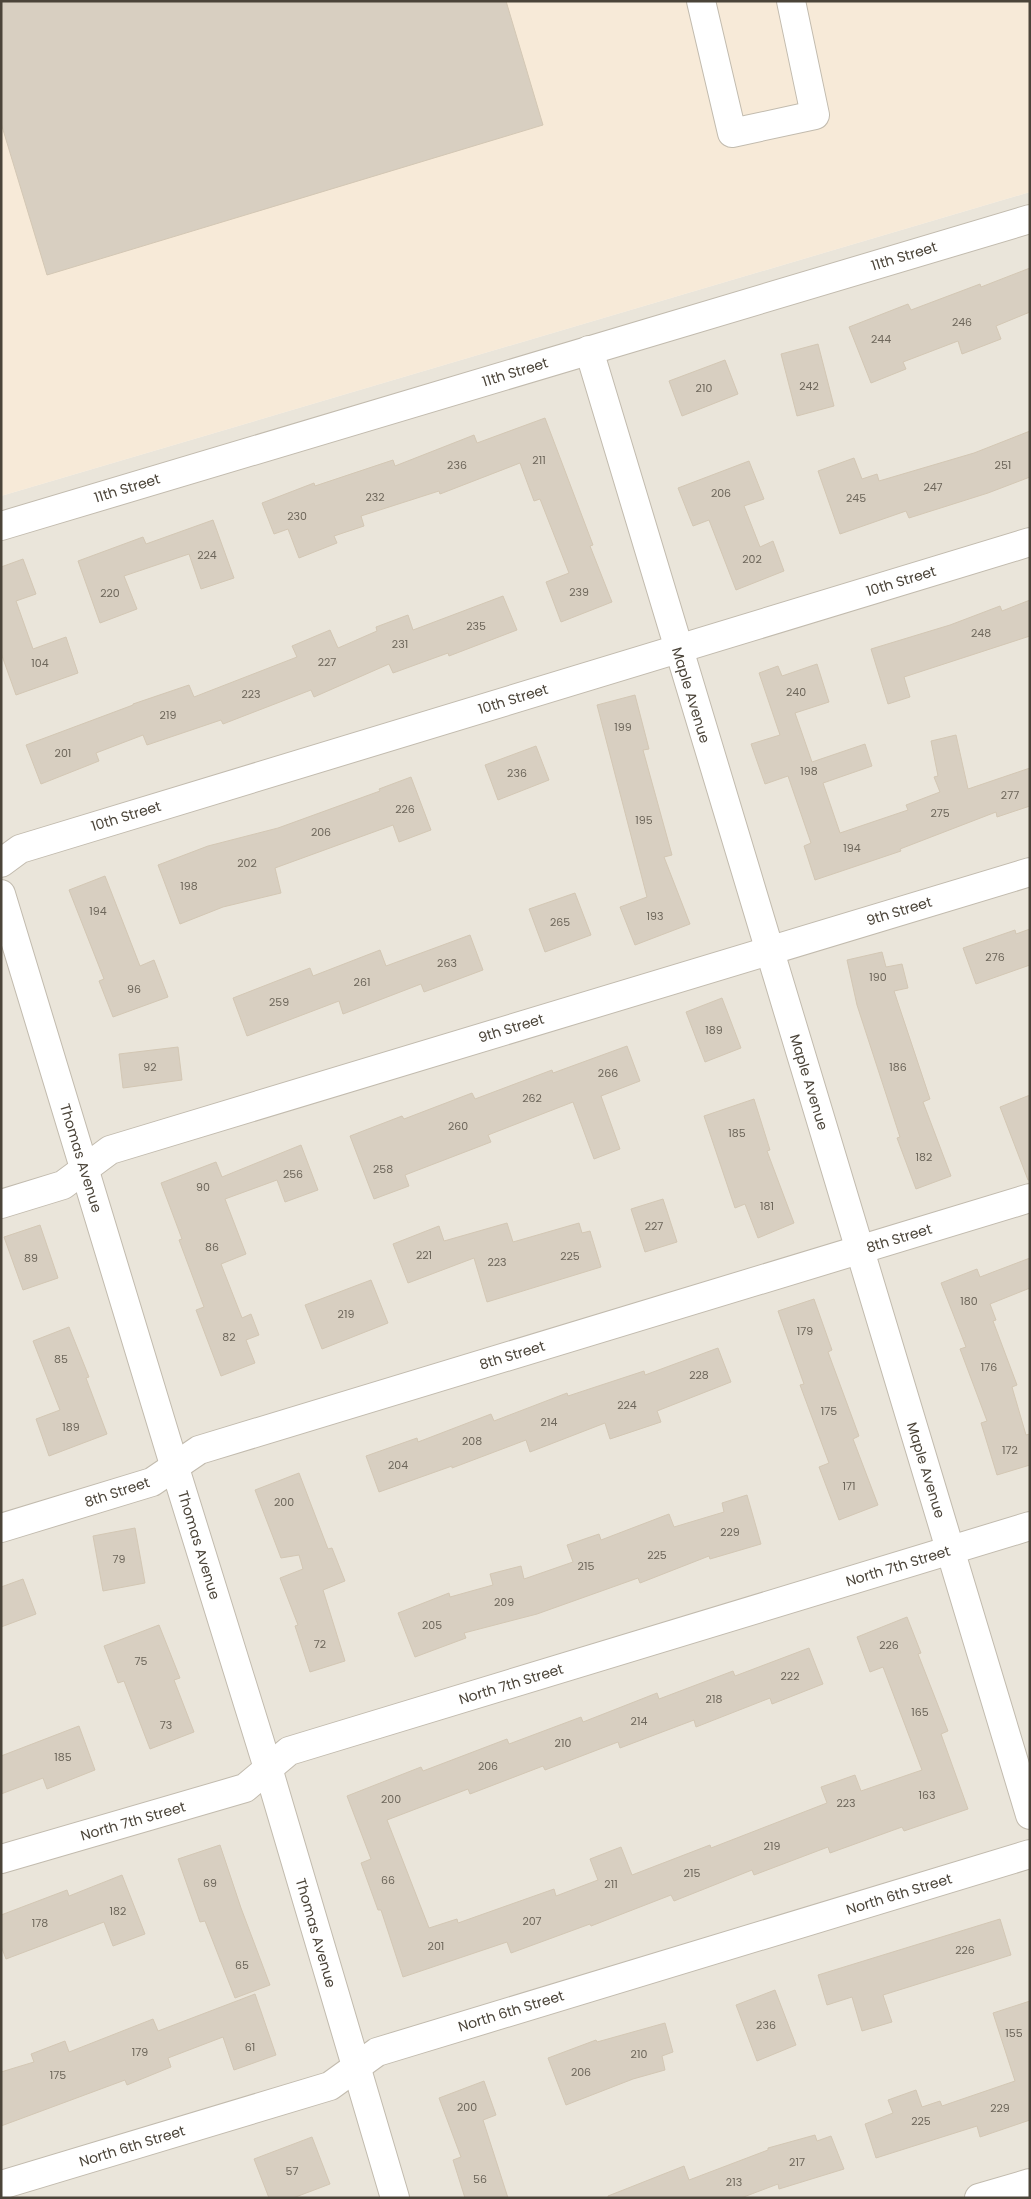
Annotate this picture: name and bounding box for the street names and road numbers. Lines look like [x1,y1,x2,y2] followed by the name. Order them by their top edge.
[869,237,939,275] street label: 11th Street
[480,353,550,391] street label: 11th Street
[92,469,162,507] street label: 11th Street
[864,561,938,601] street label: 10th Street
[667,645,715,746] street label: Maple Avenue
[476,679,550,719] street label: 10th Street
[89,796,163,836] street label: 10th Street
[864,892,934,930] street label: 9th Street
[476,1009,546,1047] street label: 9th Street
[785,1032,833,1133] street label: Maple Avenue
[55,1101,107,1215] street label: Thomas Avenue
[864,1219,934,1257] street label: 8th Street
[477,1336,547,1374] street label: 8th Street
[902,1420,950,1521] street label: Maple Avenue
[82,1472,152,1512] street label: 8th Street
[173,1488,225,1602] street label: Thomas Avenue
[843,1541,953,1591] street label: North 7th Street
[456,1659,566,1709] street label: North 7th Street
[78,1796,188,1846] street label: North 7th Street
[844,1868,954,1920] street label: North 6th Street
[291,1876,341,1990] street label: Thomas Avenue
[456,1985,566,2037] street label: North 6th Street
[77,2120,187,2172] street label: North 6th Street

